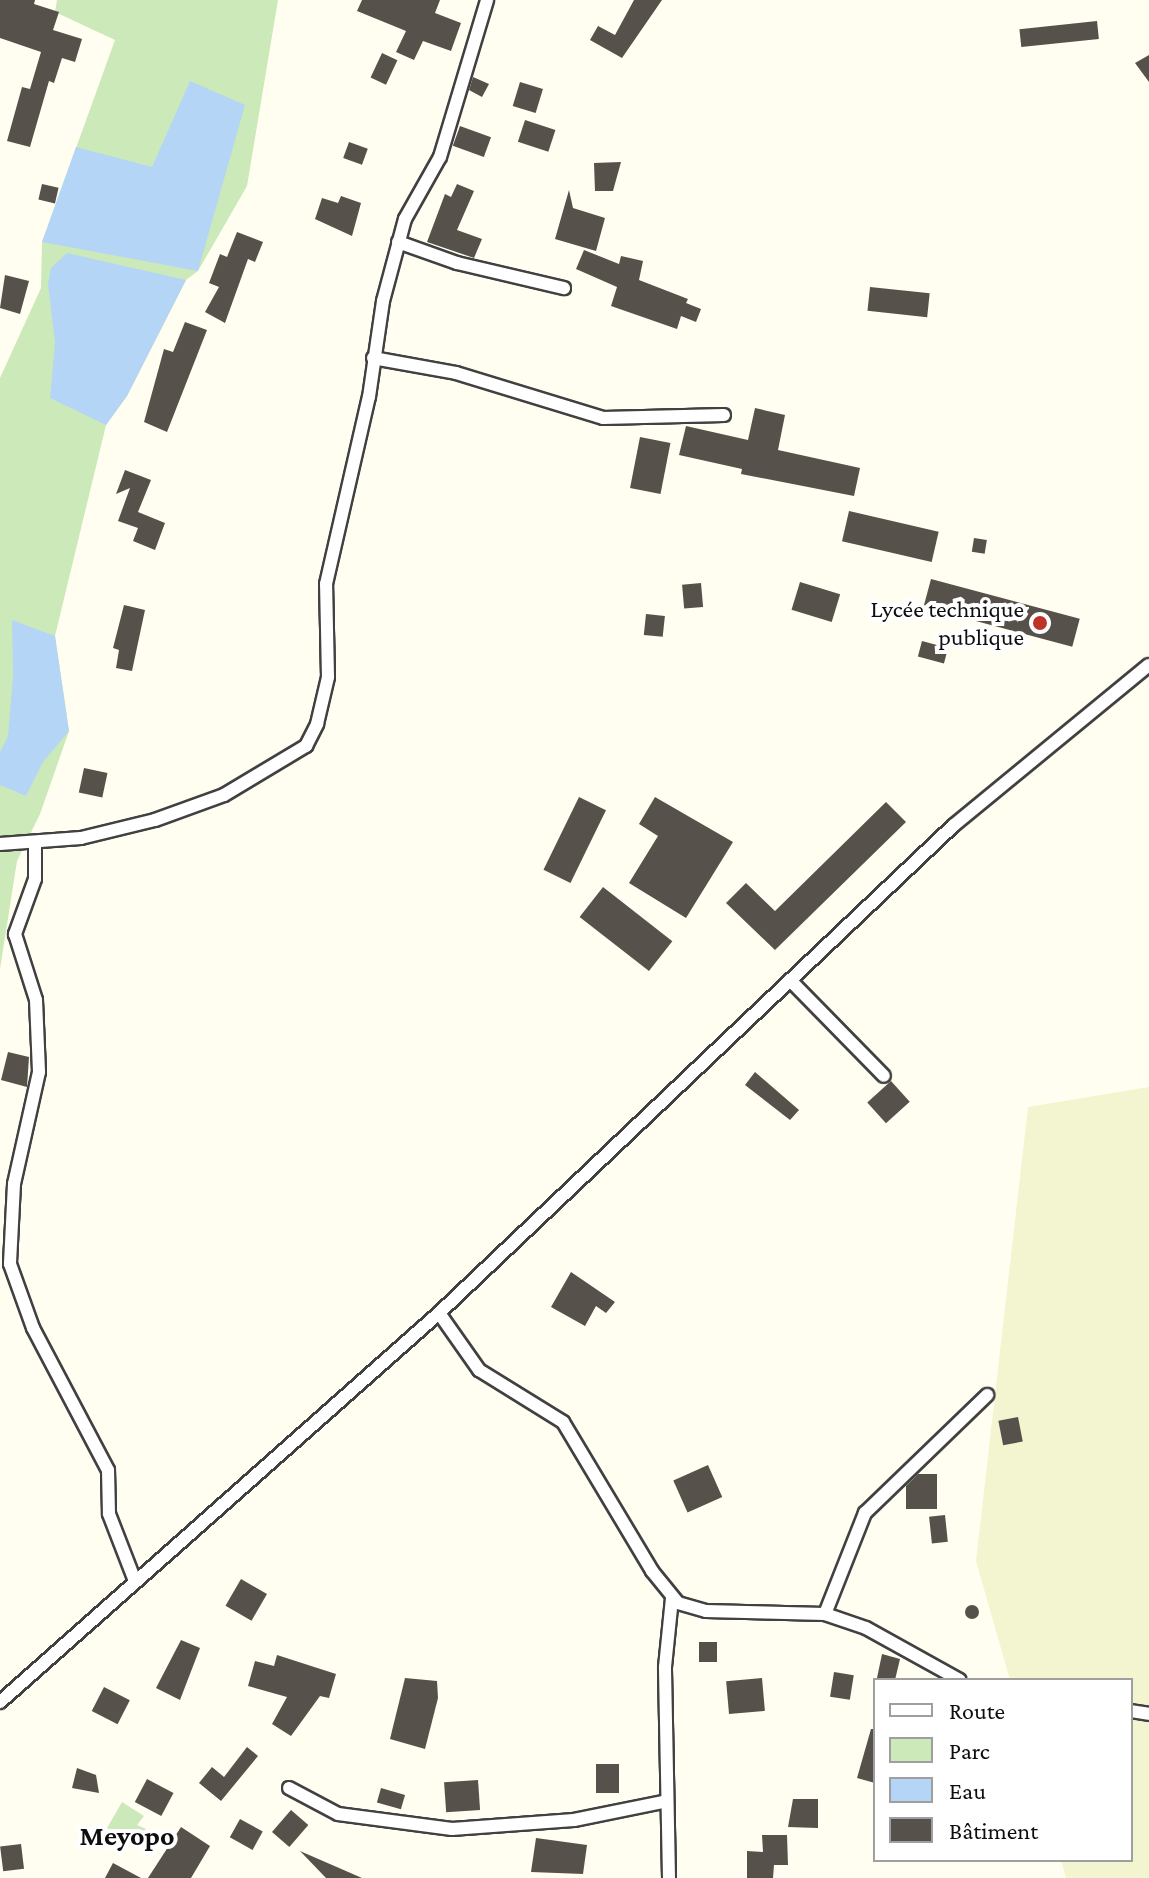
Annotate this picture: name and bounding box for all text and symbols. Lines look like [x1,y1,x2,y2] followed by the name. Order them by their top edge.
[871,595,1024,651] place label: Lycée technique publique
[1031,614,1049,632] marker: Lycée technique publique
[873,1678,1133,1862] legend
[949,1697,1005,1724] text: Route
[949,1737,990,1764] text: Parc
[949,1777,986,1804] text: Eau
[949,1817,1038,1844] text: Bâtiment
[80,1819,174,1853] district label: Meyopo

